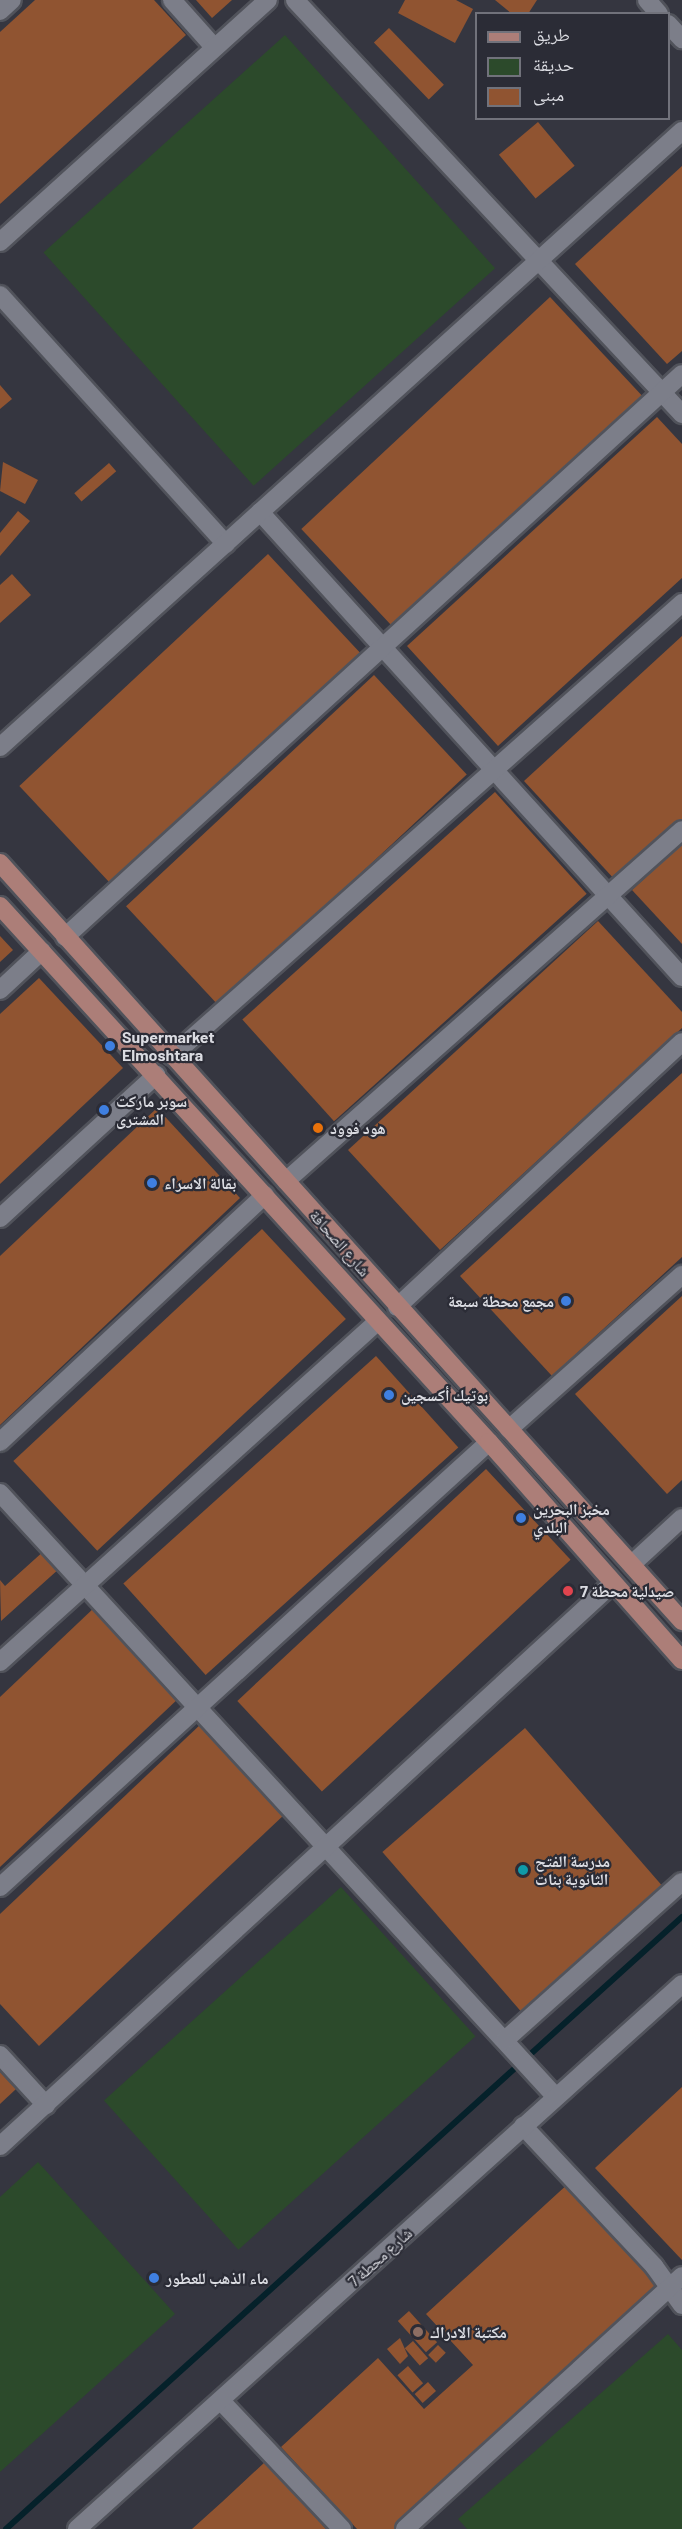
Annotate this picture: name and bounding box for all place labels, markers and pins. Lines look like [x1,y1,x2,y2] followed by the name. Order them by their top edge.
[122,1027,214,1065] place label: Supermarket Elmoshtara
[103,1039,117,1053] marker: Supermarket Elmoshtara
[116,1091,187,1129] place label: سوبر ماركت المشترى
[97,1103,111,1117] marker: سوبر ماركت المشترى
[330,1118,386,1138] place label: هود فوود
[311,1121,325,1135] marker: هود فوود
[164,1173,236,1193] place label: بقالة الاسراء
[145,1176,159,1190] marker: بقالة الاسراء
[448,1291,554,1311] place label: مجمع محطة سبعة
[559,1294,573,1308] marker: مجمع محطة سبعة
[401,1385,488,1405] place label: بوتيك أكسجين
[382,1388,396,1402] marker: بوتيك أكسجين
[533,1499,610,1537] place label: مخبز البحرين البلدي
[514,1511,528,1525] marker: مخبز البحرين البلدي
[580,1581,674,1601] place label: صيدلية محطة 7
[561,1584,575,1598] marker: صيدلية محطة 7
[535,1851,610,1889] place label: مدرسة الفتح الثانوية بنات
[516,1863,530,1877] marker: مدرسة الفتح الثانوية بنات
[166,2268,269,2288] place label: ماء الذهب للعطور
[147,2271,161,2285] marker: ماء الذهب للعطور
[430,2322,507,2342] place label: مكتبة الادراك
[411,2325,425,2339] marker: مكتبة الادراك

